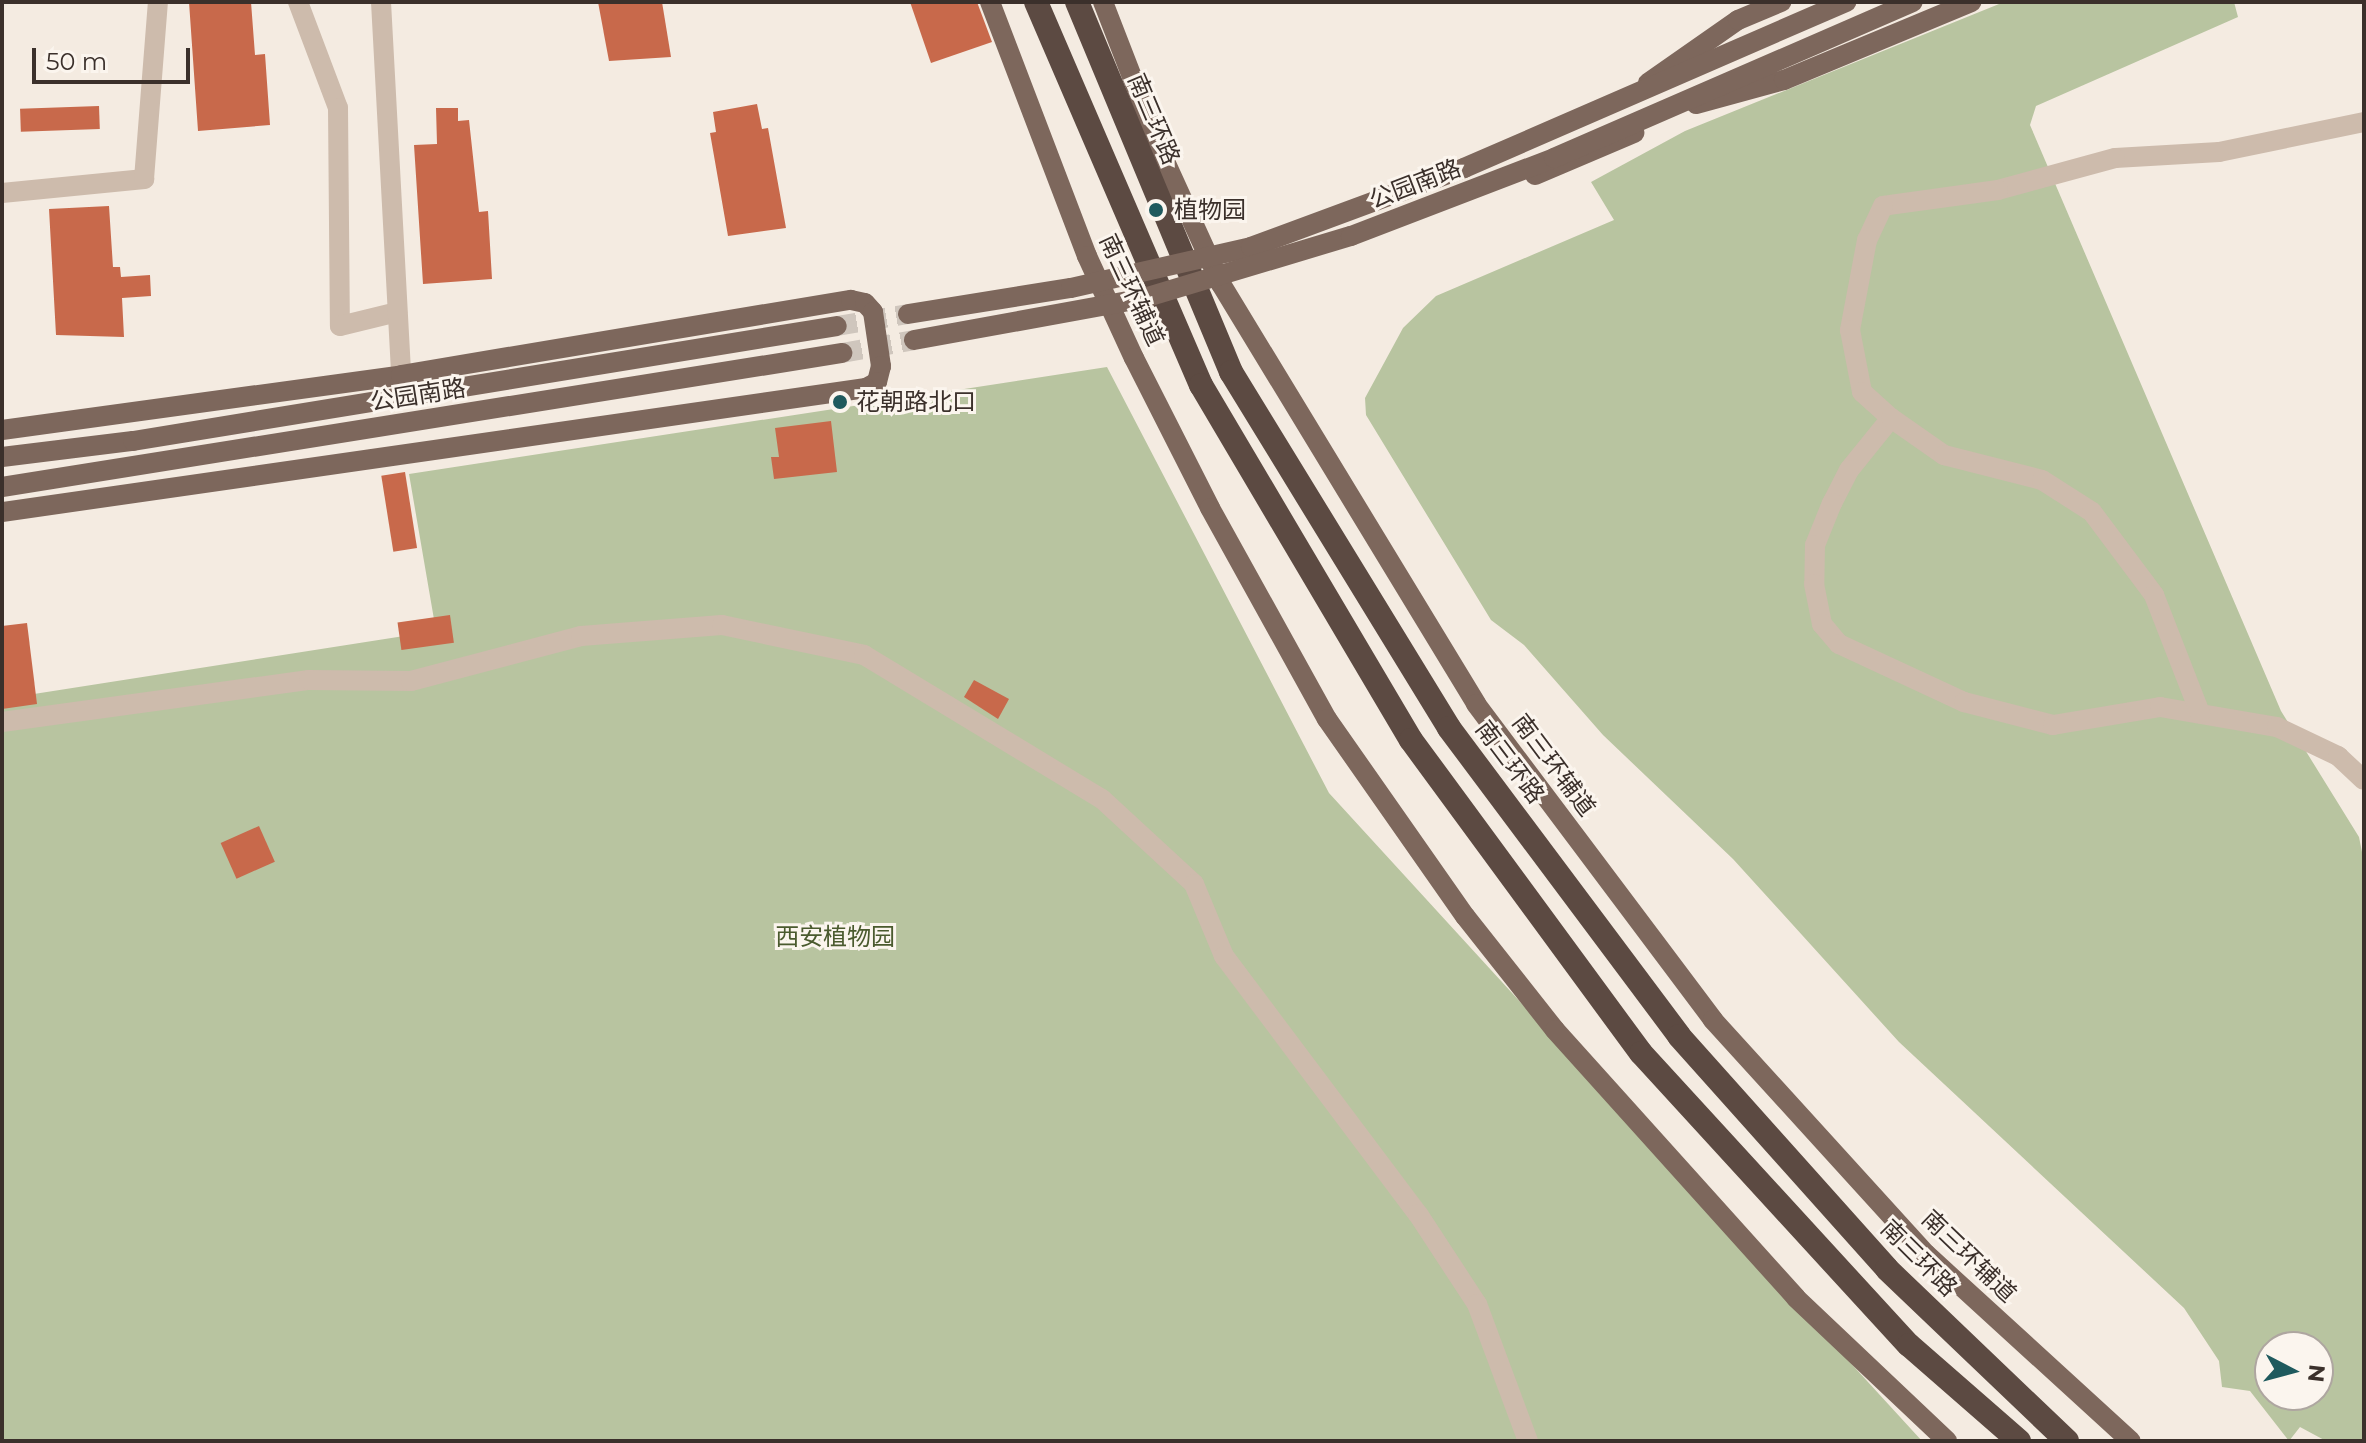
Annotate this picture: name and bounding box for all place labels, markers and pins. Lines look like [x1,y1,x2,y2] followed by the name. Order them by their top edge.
[1174,196,1246,224] place label: 植物园
[1145,199,1167,221] marker: 植物园
[856,388,976,416] place label: 花朝路北口
[831,393,849,411] marker: 花朝路北口

